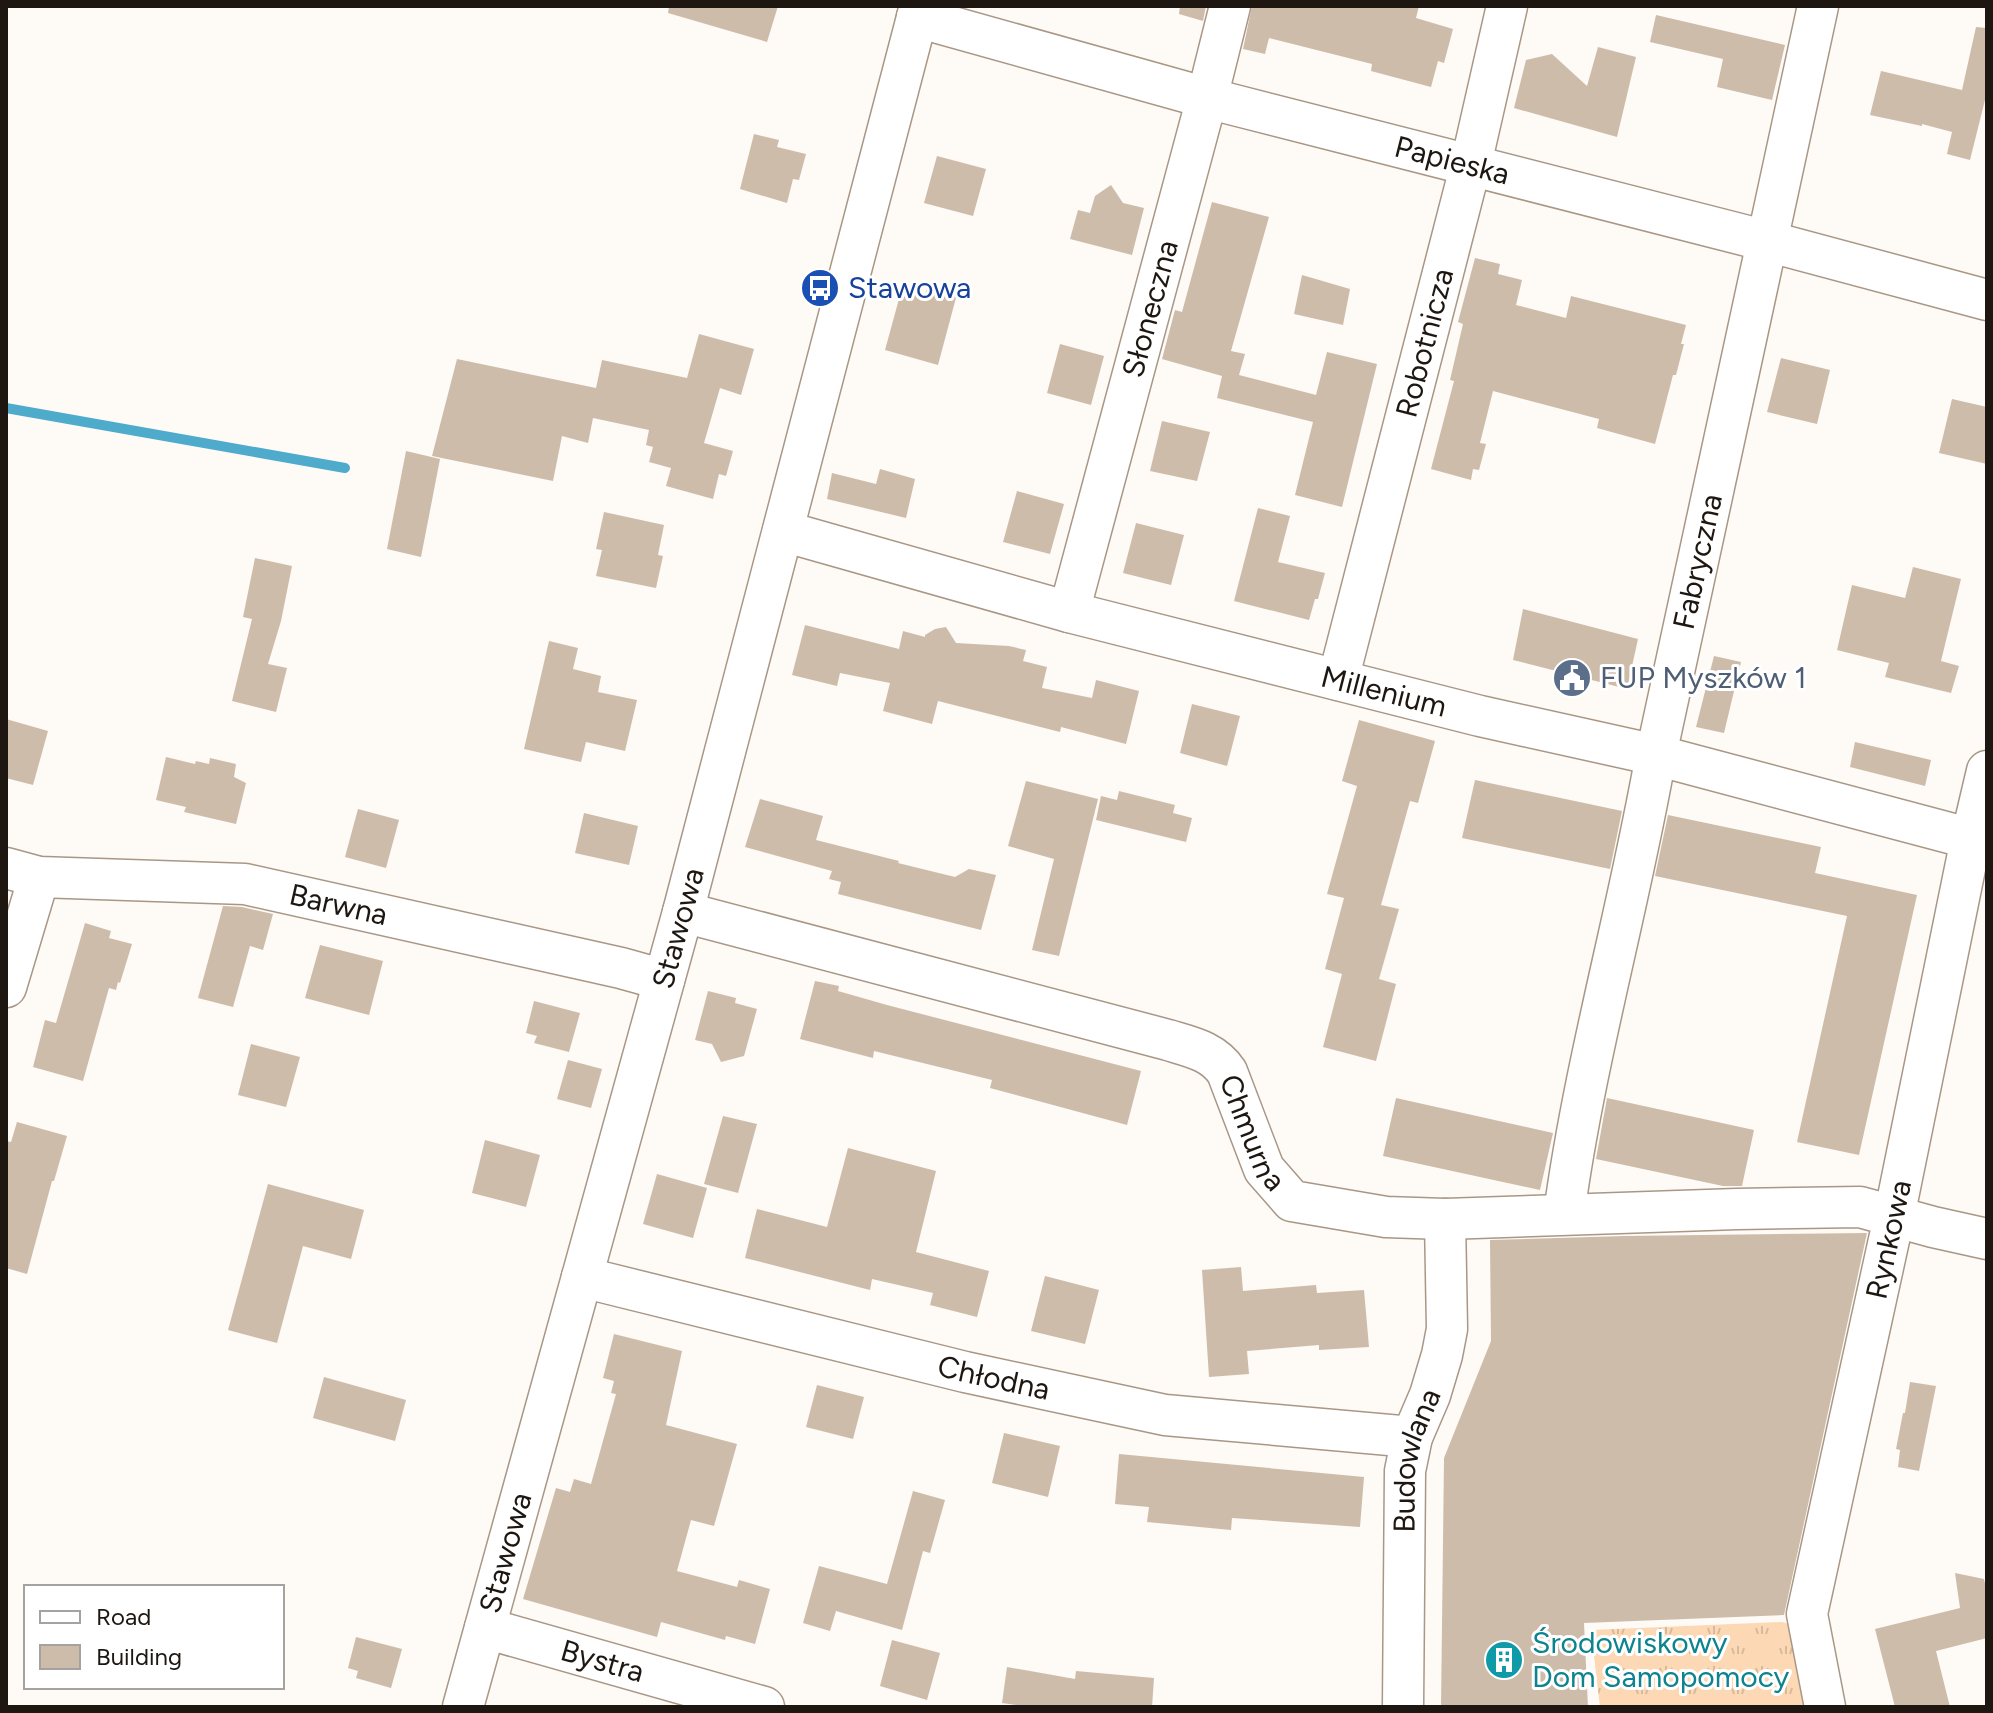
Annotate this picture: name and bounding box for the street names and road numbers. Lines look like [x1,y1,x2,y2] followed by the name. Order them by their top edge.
[1391,128,1513,192] street label: Papieska
[1114,236,1186,381] street label: Słoneczna
[1387,264,1461,421] street label: Robotnicza
[1665,490,1730,633] street label: Fabryczna
[1317,658,1451,725] street label: Millenium
[644,864,712,993] street label: Stawowa
[286,875,391,933] street label: Barwna
[1212,1069,1294,1198] street label: Chmurna
[1858,1177,1919,1303] street label: Rynkowa
[934,1347,1053,1408] street label: Chłodna
[1385,1383,1449,1533] street label: Budowlana
[471,1488,539,1617] street label: Stawowa
[557,1631,648,1690] street label: Bystra

